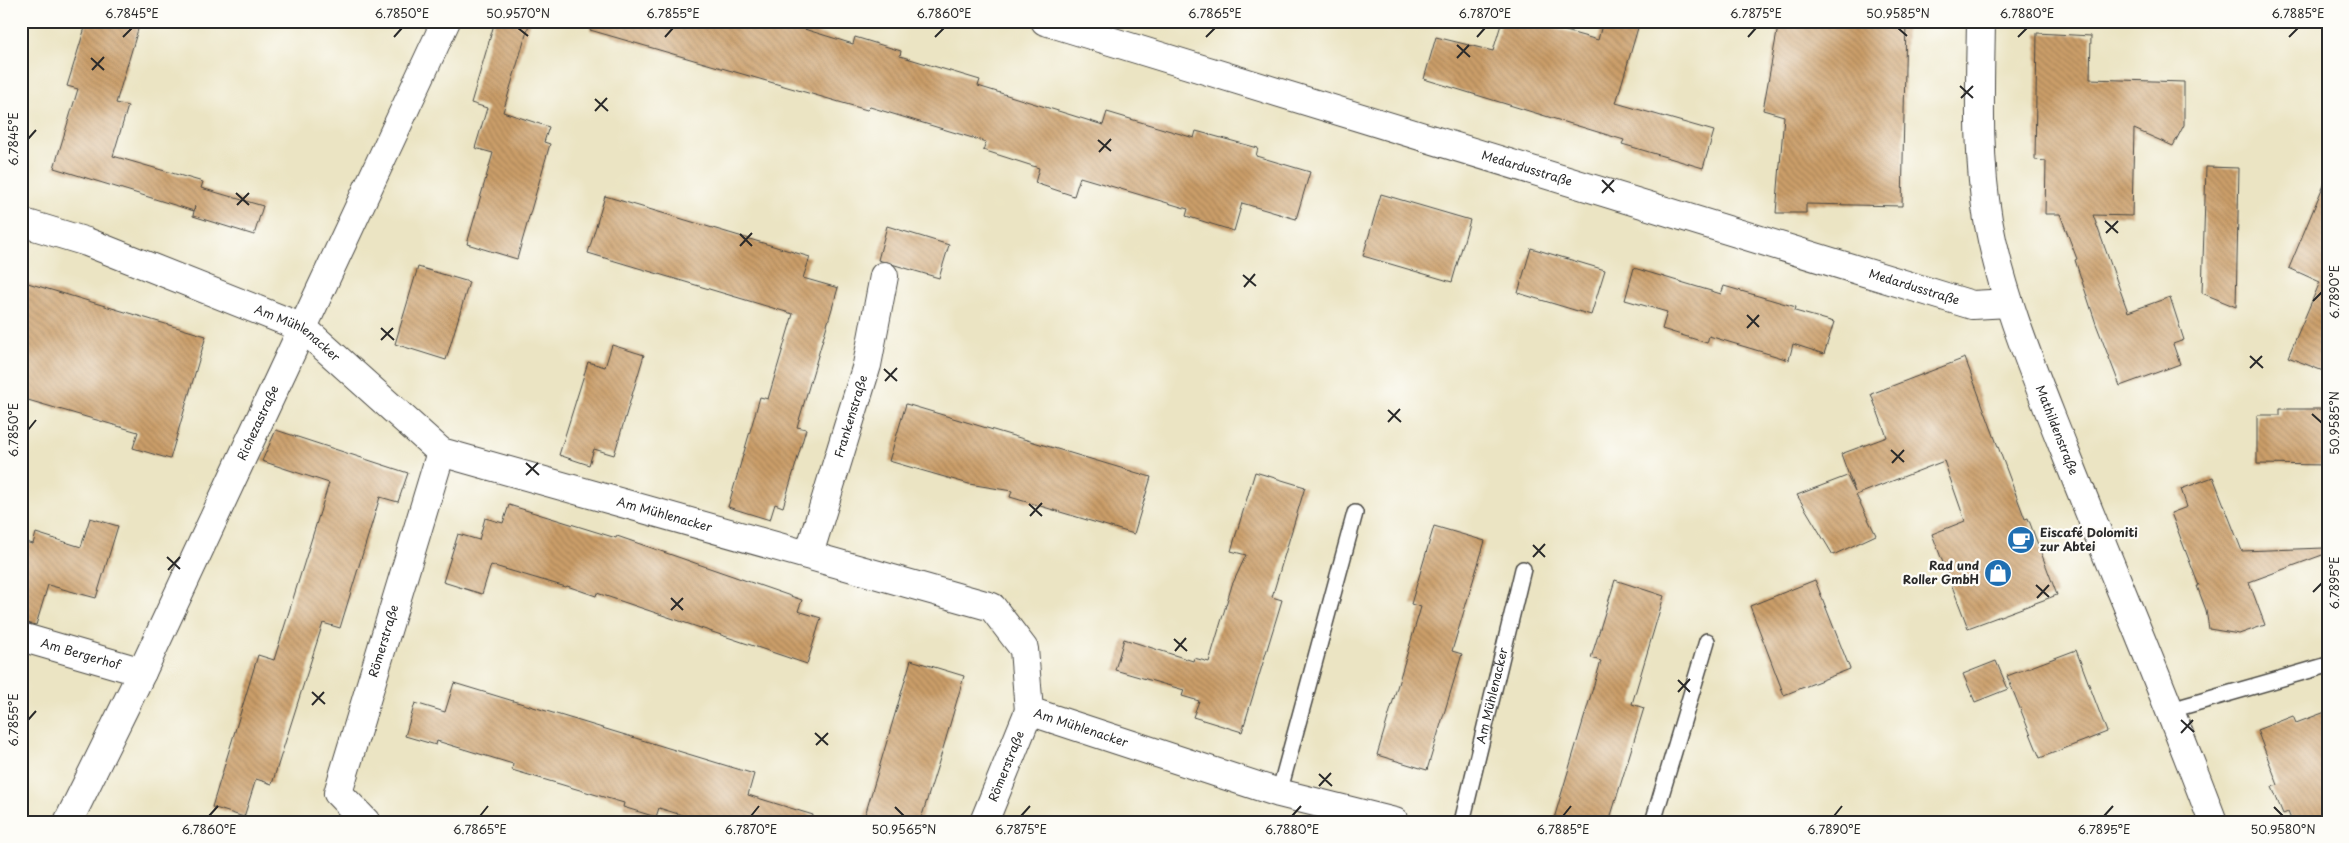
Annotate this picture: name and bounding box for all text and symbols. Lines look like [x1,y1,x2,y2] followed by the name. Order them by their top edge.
[105,4,159,22] text: 6.7845°E
[375,4,429,22] text: 6.7850°E
[486,4,550,22] text: 50.9570°N
[646,4,700,22] text: 6.7855°E
[916,4,972,22] text: 6.7860°E
[1188,4,1242,22] text: 6.7865°E
[1459,4,1511,22] text: 6.7870°E
[1730,4,1782,22] text: 6.7875°E
[1866,4,1930,22] text: 50.9585°N
[2000,4,2054,22] text: 6.7880°E
[2271,4,2325,22] text: 6.7885°E
[4,112,22,166] text: 6.7845°E
[1480,145,1575,190] street label: Medardusstraße
[1867,264,1962,309] street label: Medardusstraße
[2325,265,2343,319] text: 6.7890°E
[252,300,345,365] street label: Am Mühlenacker
[829,373,871,460] street label: Frankenstraße
[232,382,283,463] street label: Richezastraße
[2032,382,2083,477] street label: Mathildenstraße
[2325,391,2343,455] text: 50.9585°N
[4,403,22,457] text: 6.7850°E
[615,492,715,536] street label: Am Mühlenacker
[2040,523,2138,555] place label: Eiscafé Dolomiti zur Abtei
[2006,525,2036,555] cafe icon: Eiscafé Dolomiti zur Abtei
[1903,556,1979,588] place label: Rad und Roller GmbH
[2325,556,2343,610] text: 6.7895°E
[1983,558,2013,588] shop icon: Rad und Roller GmbH
[363,602,402,679] street label: Römerstraße
[39,633,124,674] street label: Am Bergerhof
[1471,645,1512,745] street label: Am Mühlenacker
[4,693,22,747] text: 6.7855°E
[1032,703,1131,751] street label: Am Mühlenacker
[983,728,1028,804] street label: Römerstraße
[181,820,237,838] text: 6.7860°E
[453,820,507,838] text: 6.7865°E
[725,820,777,838] text: 6.7870°E
[872,820,936,838] text: 50.9565°N
[995,820,1047,838] text: 6.7875°E
[1265,820,1319,838] text: 6.7880°E
[1536,820,1590,838] text: 6.7885°E
[1807,820,1861,838] text: 6.7890°E
[2077,820,2131,838] text: 6.7895°E
[2250,820,2316,838] text: 50.9580°N

